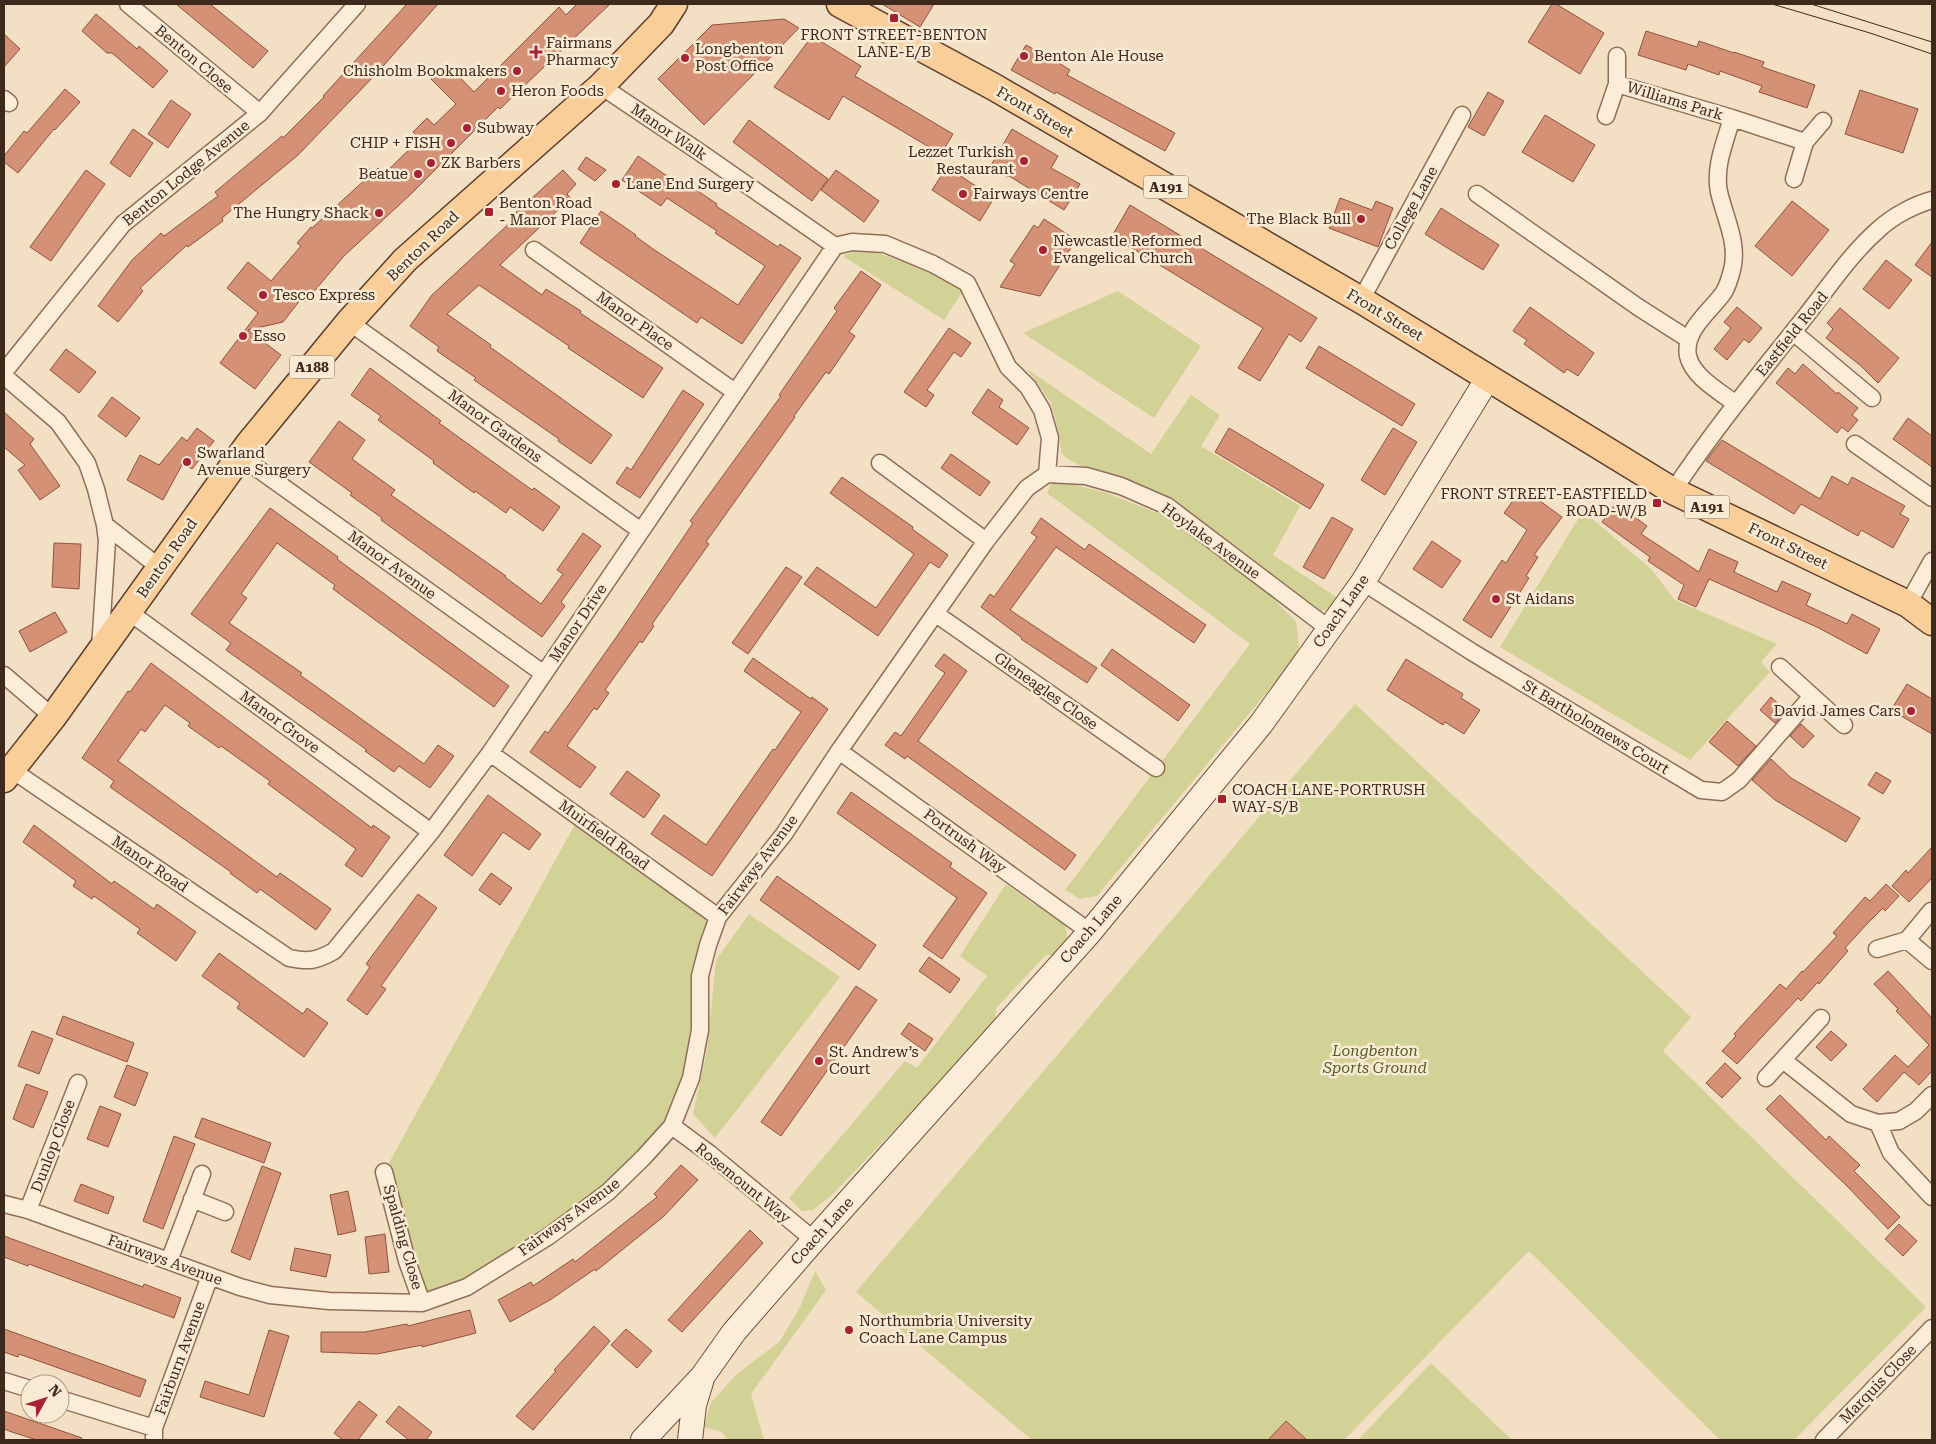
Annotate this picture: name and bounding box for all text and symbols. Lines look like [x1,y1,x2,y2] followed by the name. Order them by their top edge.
[888,12,900,24] marker: FRONT STREET-BENTON LANE-E/B
[151,21,237,97] street label: Benton Close
[800,26,988,61] place label: FRONT STREET-BENTON LANE-E/B
[546,34,619,69] place label: Fairmans Pharmacy
[695,40,784,75] place label: Longbenton Post Office
[530,46,542,58] marker: Fairmans Pharmacy
[1034,47,1164,65] place label: Benton Ale House
[1018,50,1030,62] marker: Benton Ale House
[679,52,691,64] marker: Longbenton Post Office
[343,62,507,80] place label: Chisholm Bookmakers
[511,65,523,77] marker: Chisholm Bookmakers
[1625,78,1726,124] street label: Williams Park
[511,82,604,100] place label: Heron Foods
[993,83,1077,142] street label: Front Street
[495,85,507,97] marker: Heron Foods
[627,100,711,164] street label: Manor Walk
[119,116,253,230] street label: Benton Lodge Avenue
[477,119,534,137] place label: Subway
[461,122,473,134] marker: Subway
[350,134,441,152] place label: CHIP + FISH
[445,137,457,149] marker: CHIP + FISH
[908,143,1014,178] place label: Lezzet Turkish Restaurant
[441,154,521,172] place label: ZK Barbers
[1018,155,1030,167] marker: Lezzet Turkish Restaurant
[425,157,437,169] marker: ZK Barbers
[1381,163,1441,253] street label: College Lane
[359,165,408,183] place label: Beatue
[412,168,424,180] marker: Beatue
[626,175,754,193] place label: Lane End Surgery
[1144,176,1188,198] road number: A191
[610,178,622,190] marker: Lane End Surgery
[973,185,1089,203] place label: Fairways Centre
[957,188,969,200] marker: Fairways Centre
[499,194,599,229] place label: Benton Road - Manor Place
[233,204,369,222] place label: The Hungry Shack
[483,206,495,218] marker: Benton Road - Manor Place
[373,207,385,219] marker: The Hungry Shack
[383,207,463,285] street label: Benton Road
[1246,210,1351,228] place label: The Black Bull
[1355,213,1367,225] marker: The Black Bull
[1053,232,1202,267] place label: Newcastle Reformed Evangelical Church
[1037,244,1049,256] marker: Newcastle Reformed Evangelical Church
[1343,285,1427,345] street label: Front Street
[273,286,375,304] place label: Tesco Express
[593,288,677,354] street label: Manor Place
[1752,288,1832,380] street label: Eastfield Road
[257,289,269,301] marker: Tesco Express
[253,327,286,345] place label: Esso
[237,330,249,342] marker: Esso
[290,356,334,378] road number: A188
[444,386,546,466] street label: Manor Gardens
[197,444,311,479] place label: Swarland Avenue Surgery
[181,456,193,468] marker: Swarland Avenue Surgery
[1441,485,1647,520] place label: FRONT STREET-EASTFIELD ROAD-W/B
[1684,496,1730,518] road number: A191
[1651,497,1663,509] marker: FRONT STREET-EASTFIELD ROAD-W/B
[1158,499,1264,583] street label: Hoylake Avenue
[133,514,201,601] street label: Benton Road
[1745,519,1831,573] street label: Front Street
[344,527,440,603] street label: Manor Avenue
[1309,571,1373,651] street label: Coach Lane
[545,581,611,665] street label: Manor Drive
[1506,590,1574,608] place label: St Aidans
[1490,593,1502,605] marker: St Aidans
[991,648,1101,734] street label: Gleneagles Close
[1519,676,1673,778] street label: St Bartholomews Court
[237,687,323,757] street label: Manor Grove
[1774,702,1901,720] place label: David James Cars
[1905,705,1917,717] marker: David James Cars
[1232,781,1425,816] place label: COACH LANE-PORTRUSH WAY-S/B
[1216,793,1228,805] marker: COACH LANE-PORTRUSH WAY-S/B
[555,796,653,874] street label: Muirfield Road
[920,805,1010,877] street label: Portrush Way
[714,811,802,919] street label: Fairways Avenue
[108,832,192,896] street label: Manor Road
[1056,891,1126,967] street label: Coach Lane
[1322,1042,1427,1077] park label: Longbenton Sports Ground
[829,1043,919,1078] place label: St. Andrew’s Court
[813,1055,825,1067] marker: St. Andrew’s Court
[27,1097,79,1195] street label: Dunlop Close
[692,1139,794,1227] street label: Rosemount Way
[515,1174,623,1260] street label: Fairways Avenue
[379,1183,427,1291] street label: Spalding Close
[787,1193,857,1269] street label: Coach Lane
[105,1231,225,1289] street label: Fairways Avenue
[151,1299,209,1417] street label: Fairburn Avenue
[859,1312,1033,1347] place label: Northumbria University Coach Lane Campus
[843,1324,855,1336] marker: Northumbria University Coach Lane Campus
[1836,1341,1920,1427] street label: Marquis Close
[20,1374,70,1424] north arrow
[45,1381,65,1400] text: N

